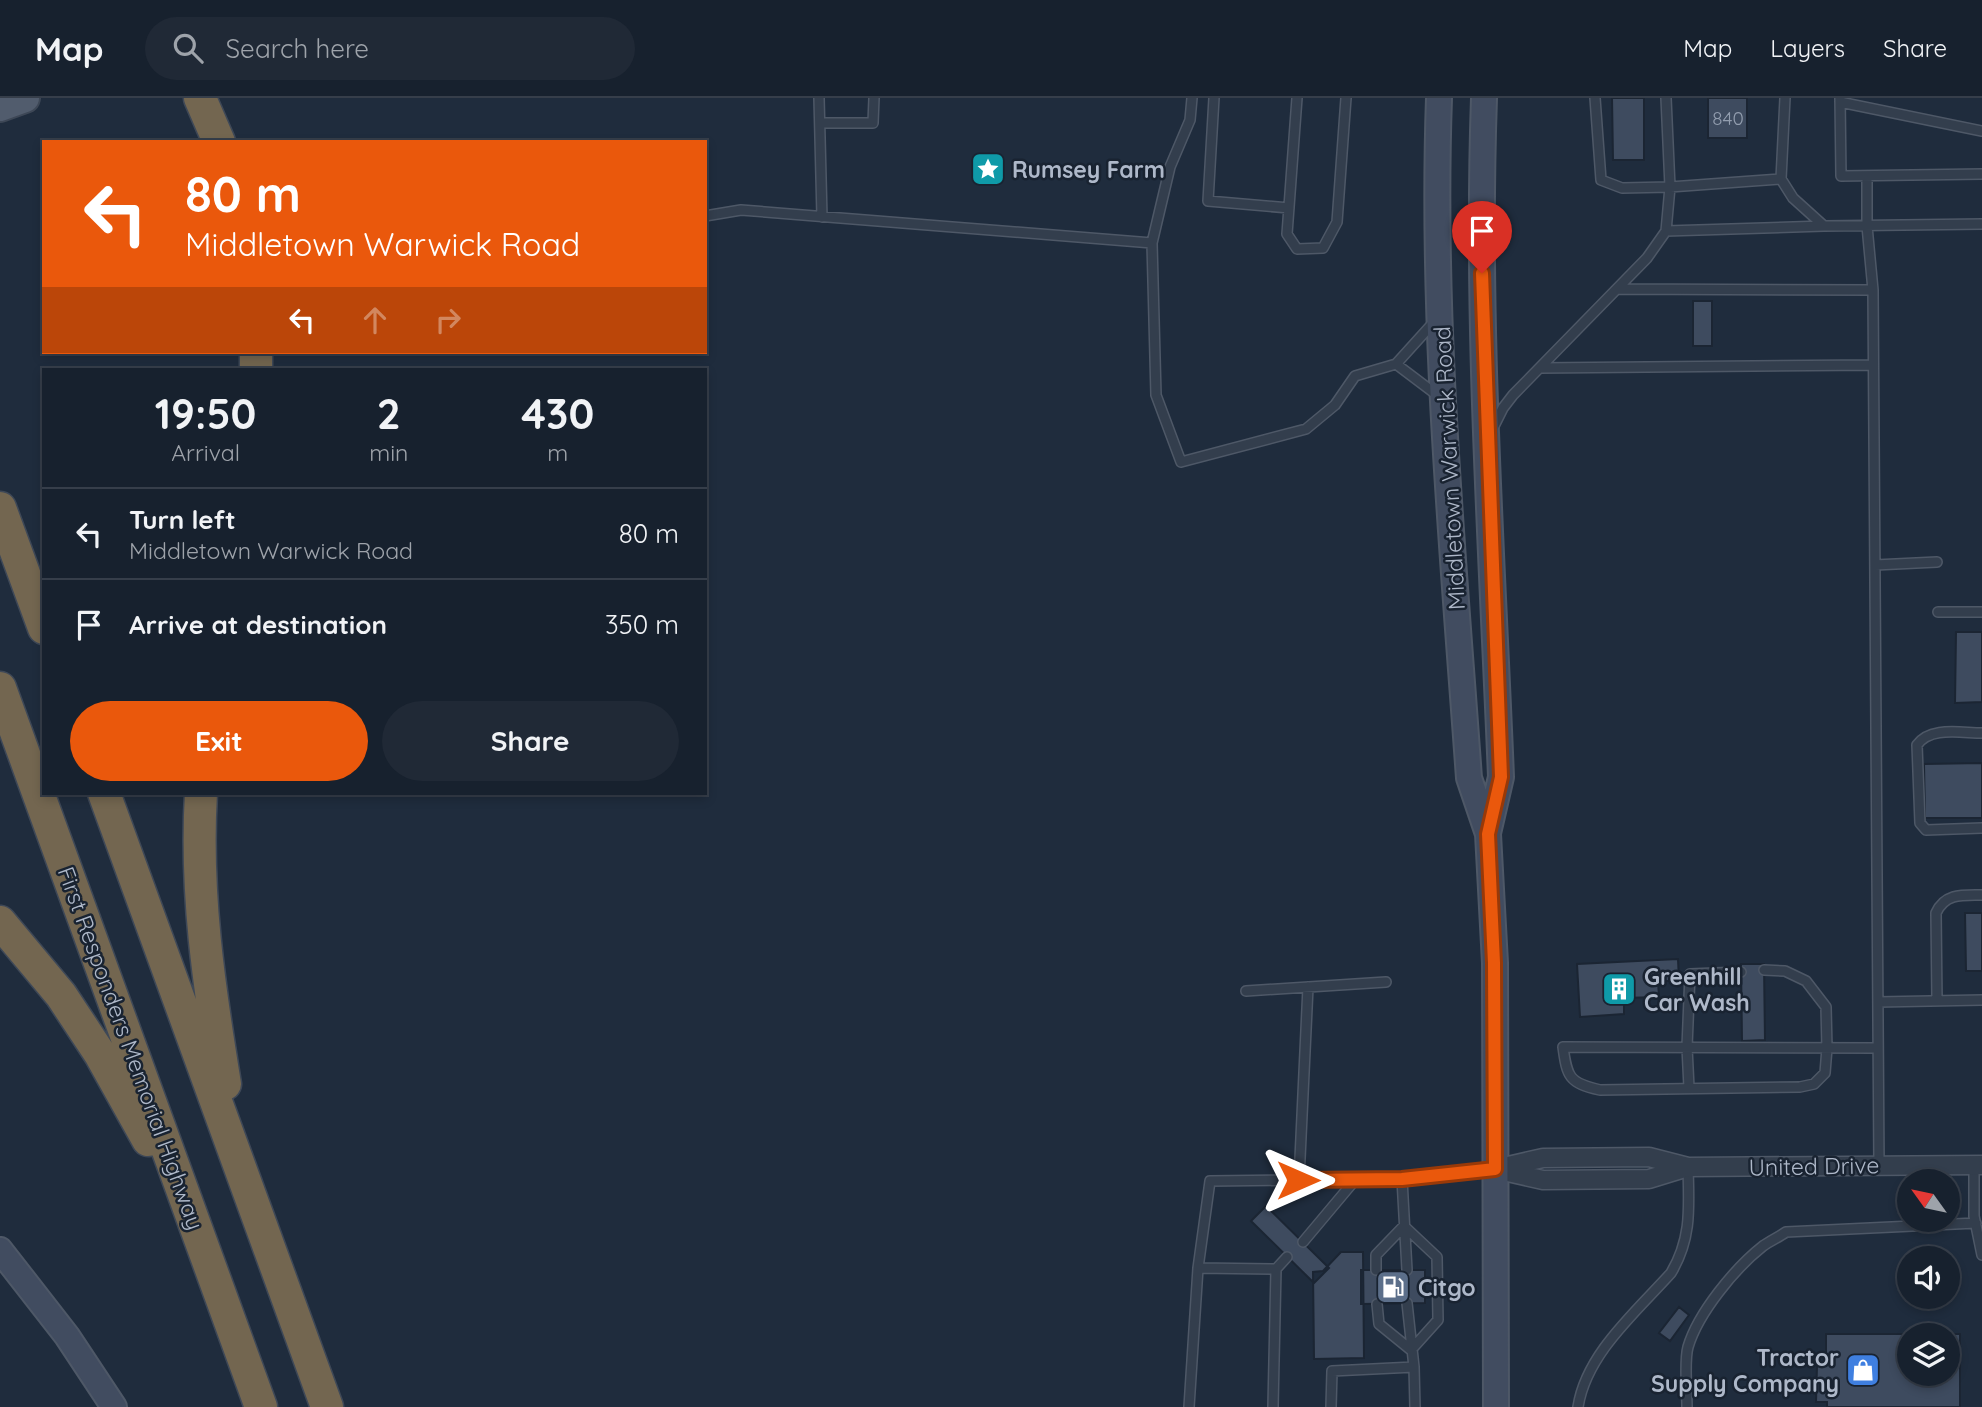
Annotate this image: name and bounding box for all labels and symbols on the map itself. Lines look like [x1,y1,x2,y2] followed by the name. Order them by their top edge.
[1712,106,1744,130] house number: 840
[969,150,1007,188] place icon: Rumsey Farm
[1012,155,1165,184] place label: Rumsey Farm
[1452,201,1512,273] pin
[1427,325,1471,611] street label: Middletown Warwick Road
[52,863,210,1233] street label: First Responders Memorial Highway
[1644,962,1750,1017] place label: Greenhill Car Wash
[1600,970,1638,1008] building icon: Greenhill Car Wash
[1261,1143,1335,1217] position arrow
[1748,1150,1880,1182] street label: United Drive
[1897,1169,1960,1232] north arrow
[1374,1268,1412,1306] fuel station icon: Citgo
[1418,1273,1476,1302] place label: Citgo
[1651,1343,1839,1398] place label: Tractor Supply Company
[1844,1351,1882,1389] shop icon: Tractor Supply Company

